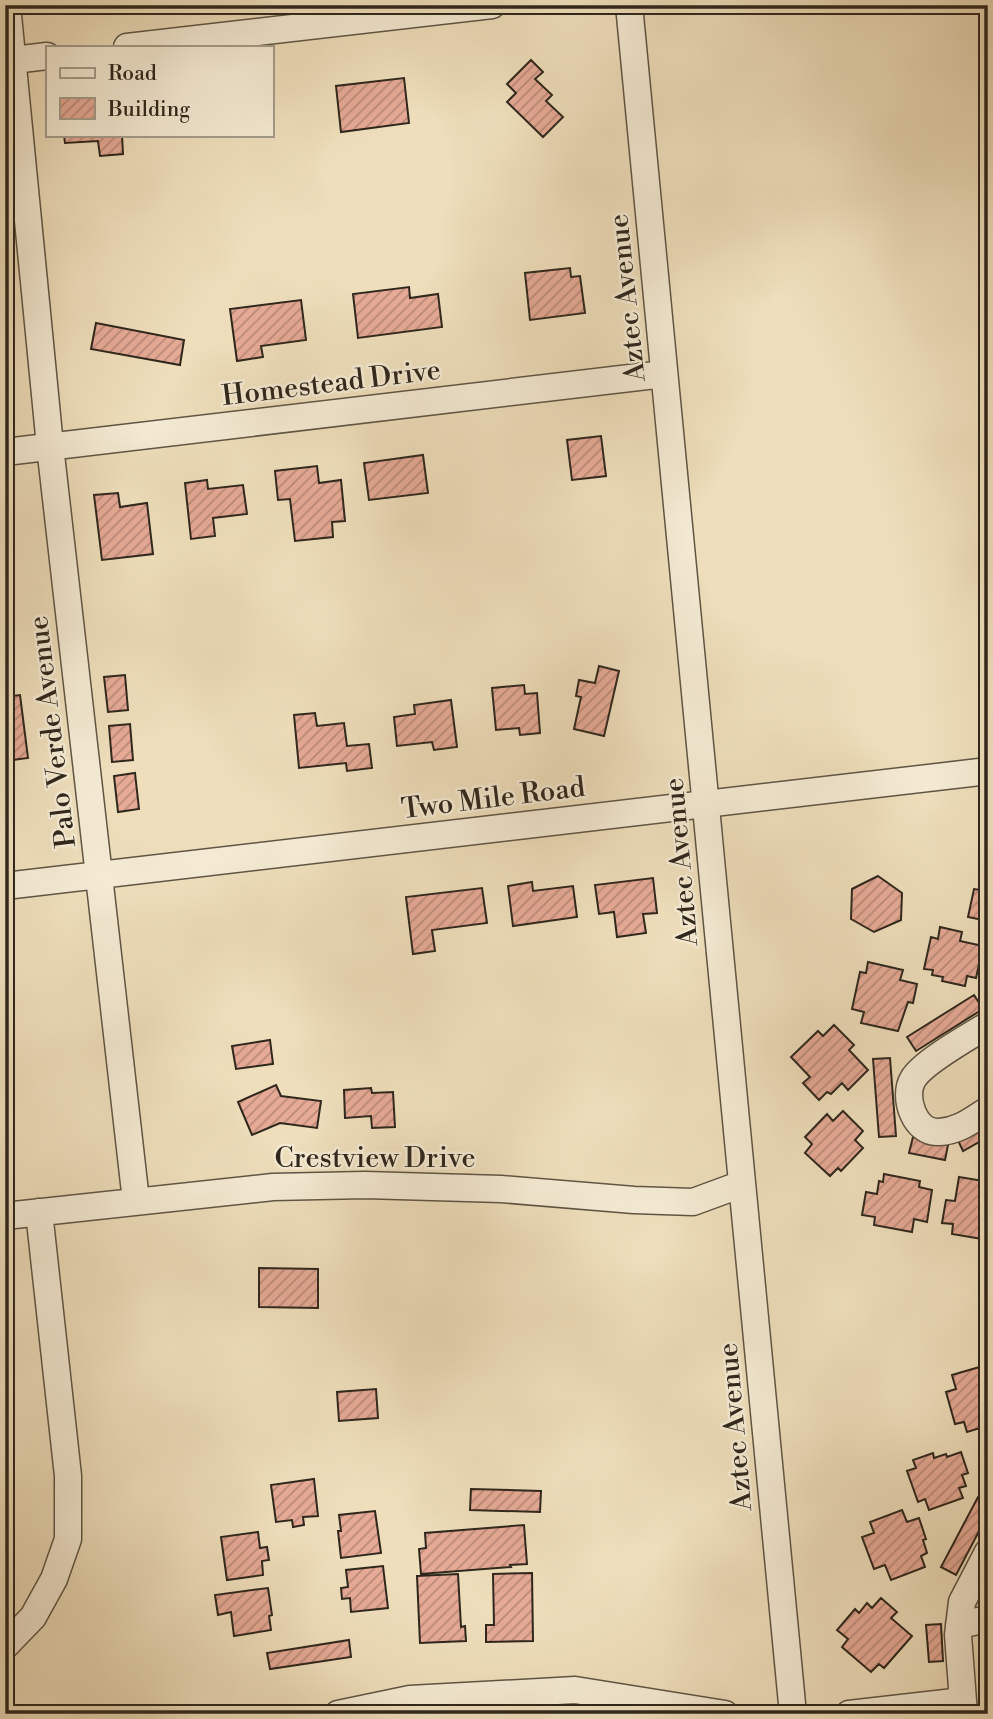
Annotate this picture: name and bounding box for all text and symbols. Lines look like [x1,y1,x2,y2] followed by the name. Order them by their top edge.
[46,46,273,136] legend
[108,61,157,87] text: Road
[107,97,190,123] text: Building
[601,212,654,385] street label: Aztec Avenue
[220,353,443,414] street label: Homestead Drive
[21,614,84,850] street label: Palo Verde Avenue
[399,770,587,827] street label: Two Mile Road
[657,776,706,948] street label: Aztec Avenue
[274,1141,476,1176] street label: Crestview Drive
[711,1341,760,1513] street label: Aztec Avenue

